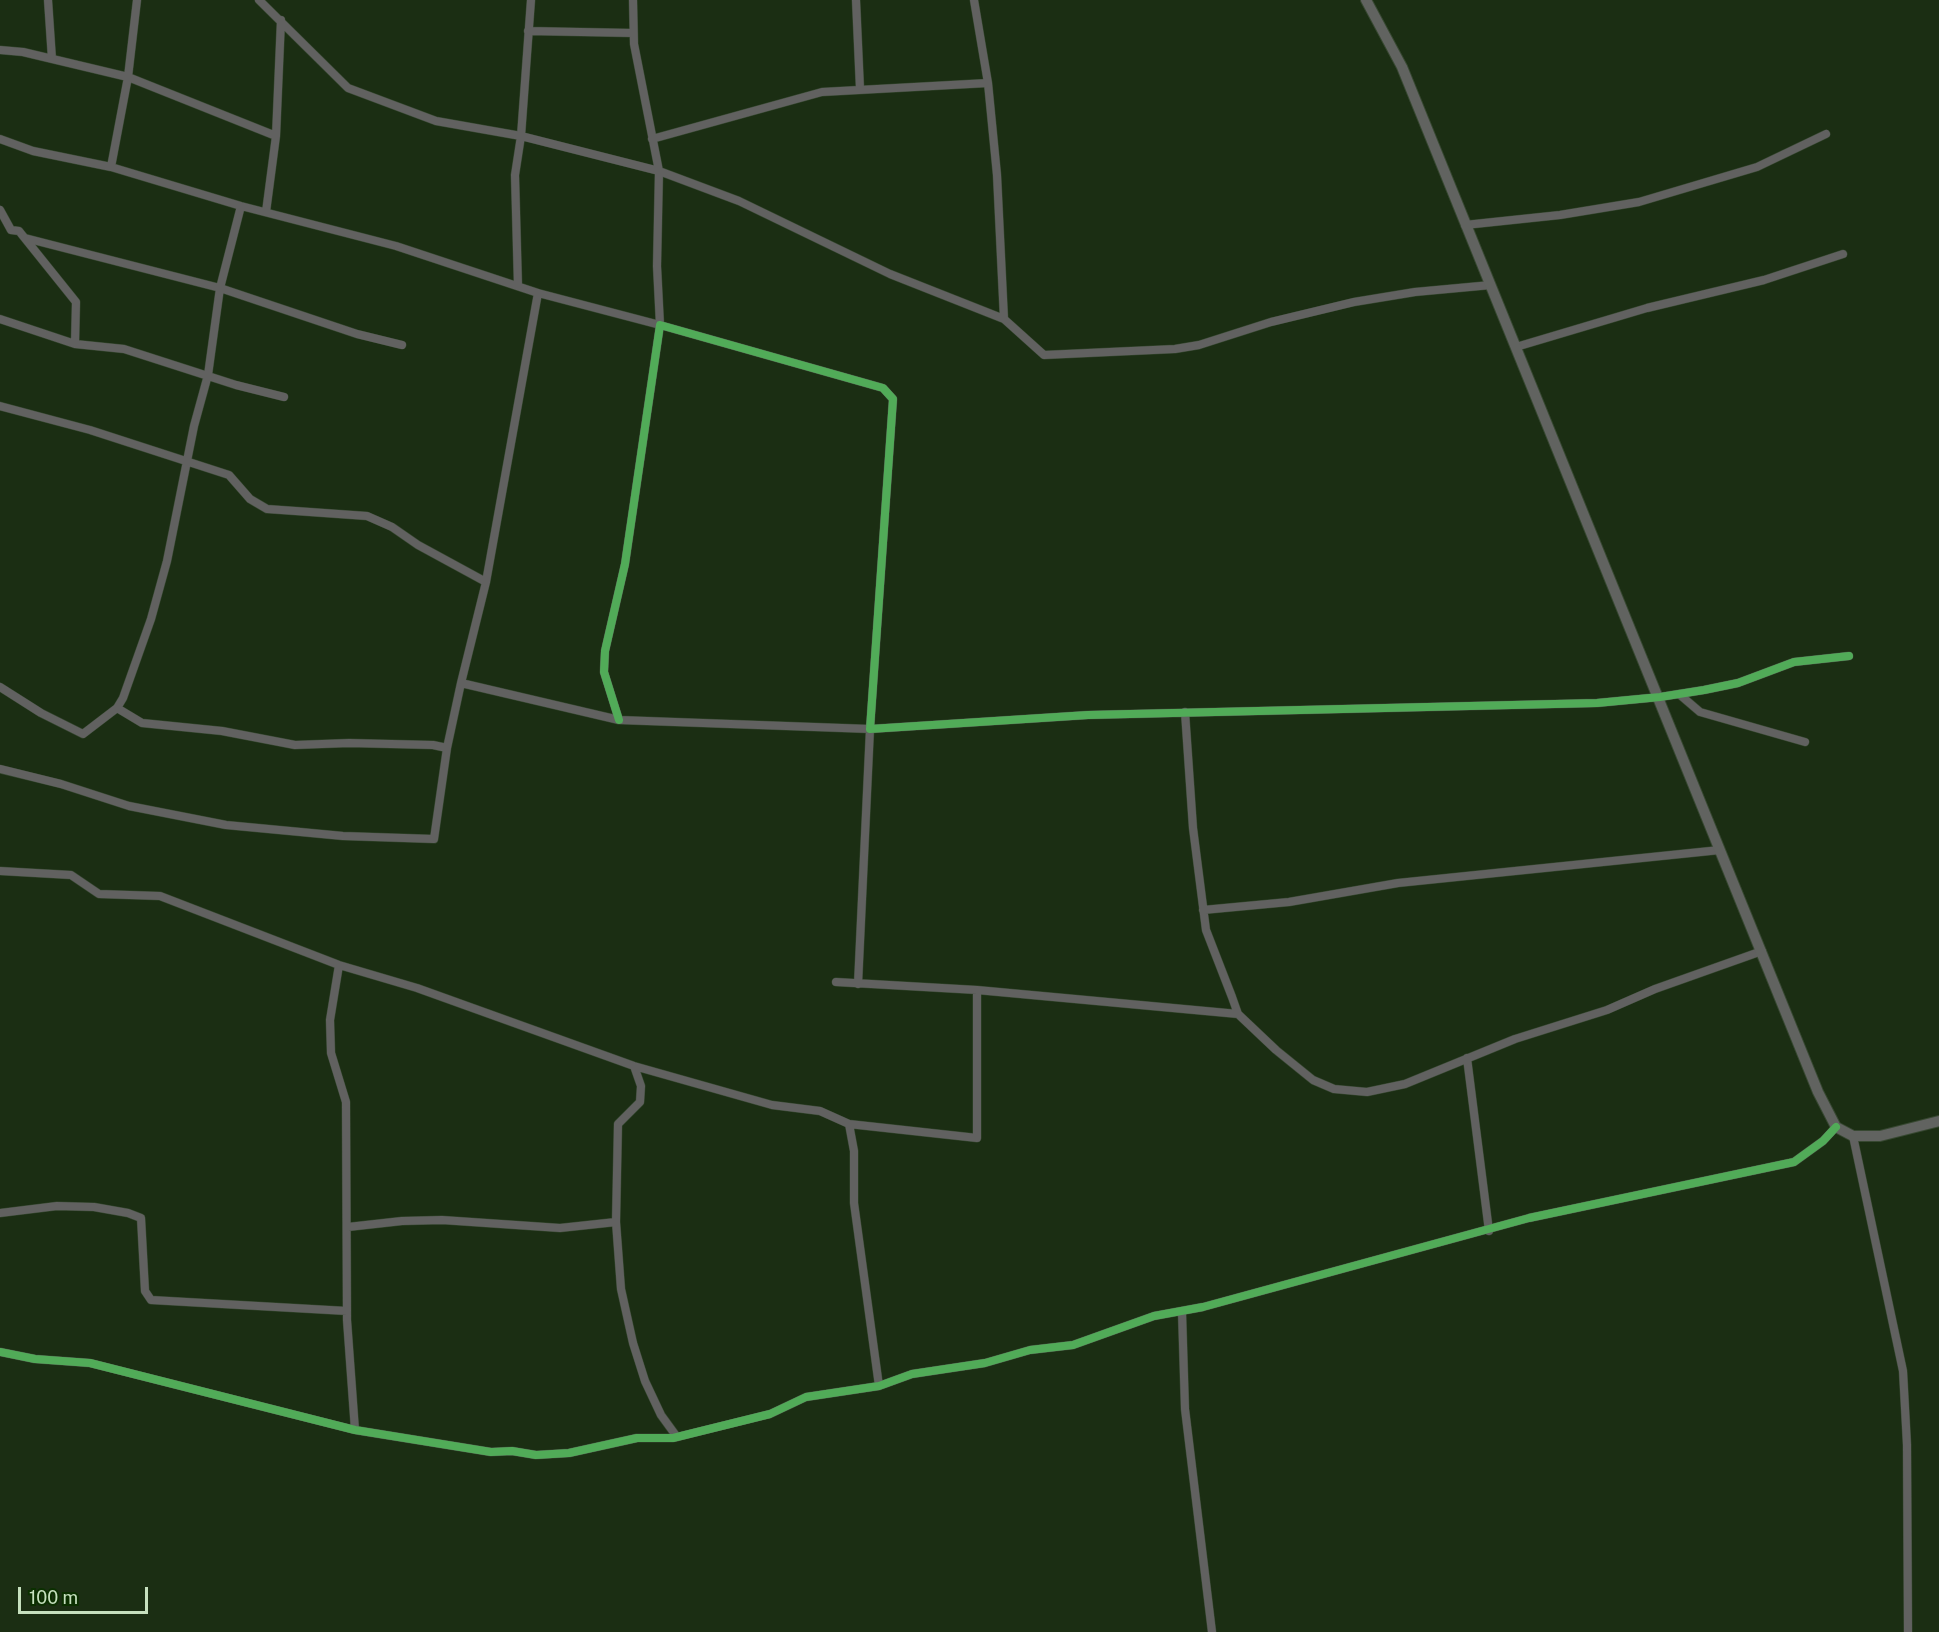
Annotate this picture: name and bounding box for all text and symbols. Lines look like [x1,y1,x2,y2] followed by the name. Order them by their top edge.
[21,1575,152,1613] scale bar
[29,1587,78,1608] text: 100 m

